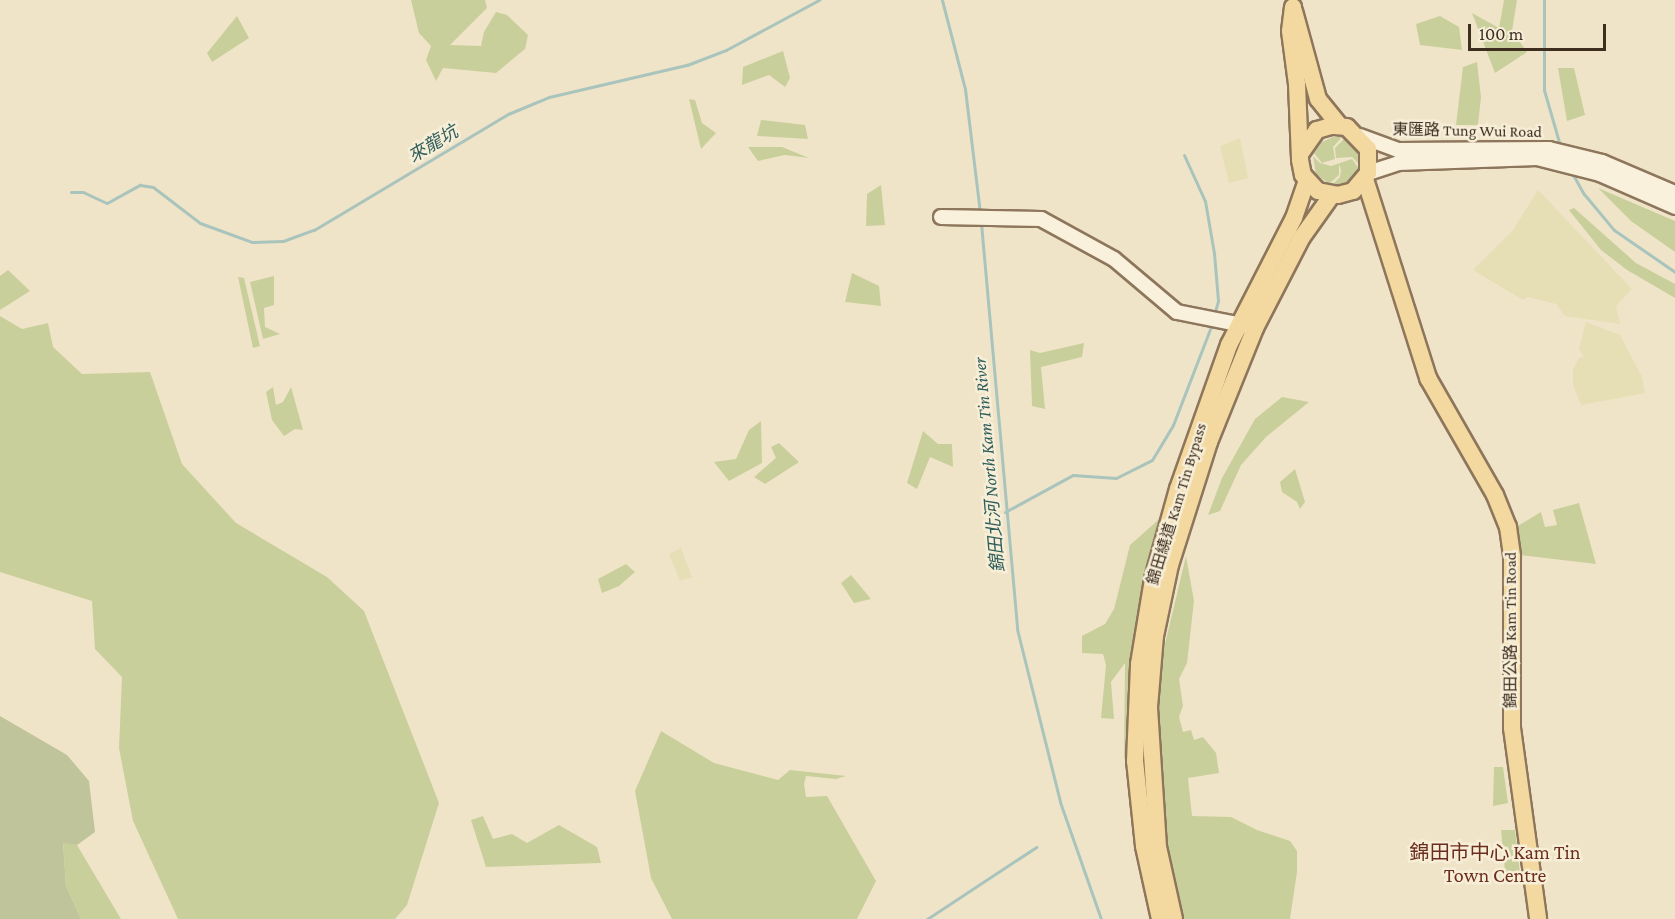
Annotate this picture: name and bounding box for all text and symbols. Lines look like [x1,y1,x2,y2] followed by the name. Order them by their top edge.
[1471,12,1609,50] scale bar
[1479,24,1523,44] text: 100 m
[1392,120,1542,142] street label: 東匯路 Tung Wui Road
[404,121,462,167] water label: 來龍坑
[969,357,1009,573] water label: 錦田北河 North Kam Tin River
[1143,421,1211,587] street label: 錦田繞道 Kam Tin Bypass
[1501,552,1521,708] street label: 錦田公路 Kam Tin Road
[1410,841,1580,888] district label: 錦田市中心 Kam Tin Town Centre

